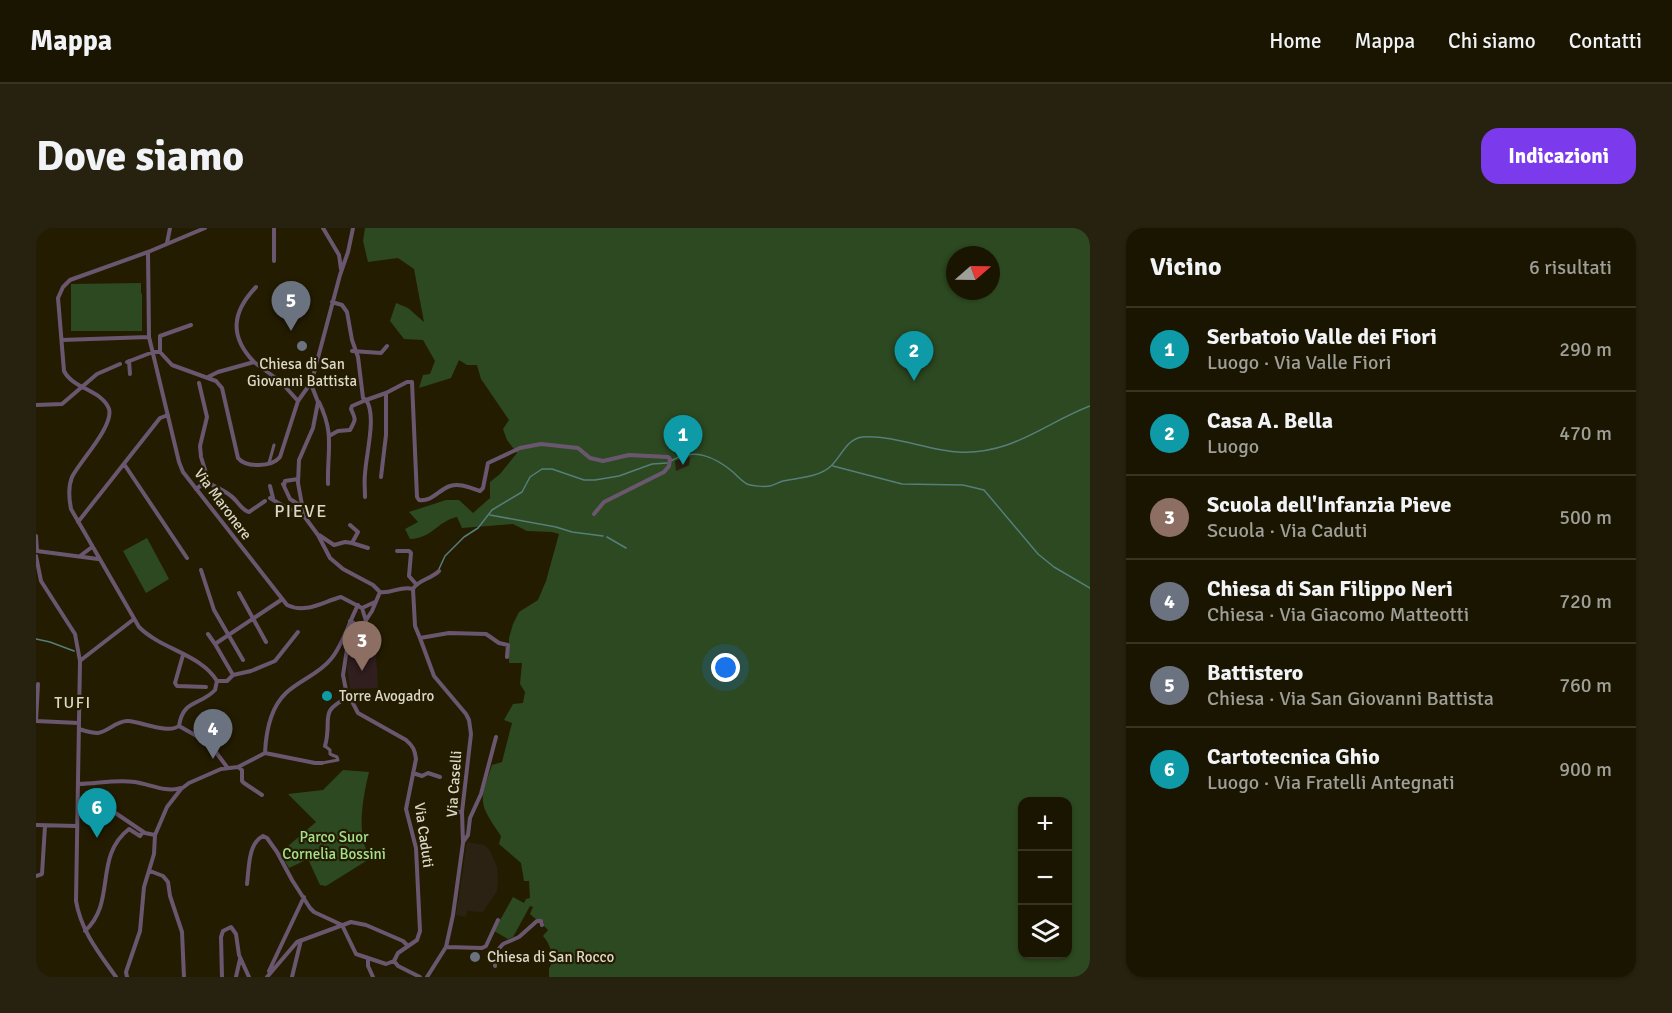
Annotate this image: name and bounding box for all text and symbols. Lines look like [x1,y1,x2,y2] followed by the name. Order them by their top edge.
[30,24,112,58] text: Mappa
[1269,28,1322,54] text: Home
[1355,28,1415,54] text: Mappa
[1448,28,1536,54] text: Chi siamo
[1569,28,1642,54] text: Contatti
[1481,128,1636,184] button: Indicazioni
[36,131,244,182] text: Dove siamo
[946,246,1000,300] north arrow
[1150,251,1222,283] text: Vicino
[1529,255,1612,280] text: 6 risultati
[272,282,310,331] pin: 5
[1207,323,1437,350] text: Serbatoio Valle dei Fiori
[894,332,934,381] pin: 2
[1164,337,1175,362] text: 1
[1559,337,1612,362] text: 290 m
[295,339,309,353] marker: Chiesa di San Giovanni Battista
[1207,350,1392,375] text: Luogo · Via Valle Fiori
[247,355,357,390] place label: Chiesa di San Giovanni Battista
[1207,407,1333,434] text: Casa A. Bella
[664,416,702,465] pin: 1
[1164,421,1175,446] text: 2
[1559,421,1612,446] text: 470 m
[1207,434,1259,459] text: Luogo
[190,465,256,543] street label: Via Maronere
[1207,491,1451,518] text: Scuola dell'Infanzia Pieve
[274,500,328,522] district label: PIEVE
[1164,505,1175,530] text: 3
[1559,505,1612,530] text: 500 m
[1207,518,1367,543] text: Scuola · Via Caduti
[1207,575,1453,602] text: Chiesa di San Filippo Neri
[1164,589,1175,614] text: 4
[1559,589,1612,614] text: 720 m
[1207,602,1469,627] text: Chiesa · Via Giacomo Matteotti
[342,622,382,671] pin: 3
[711,653,740,682] your location
[1207,659,1303,686] text: Battistero
[1164,673,1175,698] text: 5
[1559,673,1612,698] text: 760 m
[1207,686,1494,711] text: Chiesa · Via San Giovanni Battista
[339,687,434,705] place label: Torre Avogadro
[320,689,334,703] marker: Torre Avogadro
[54,693,92,713] district label: TUFI
[194,710,232,759] pin: 4
[1207,743,1380,770] text: Cartotecnica Ghio
[443,750,465,818] street label: Via Caselli
[1164,757,1175,782] text: 6
[1559,757,1612,782] text: 900 m
[1207,770,1455,795] text: Luogo · Via Fratelli Antegnati
[78,788,116,838] pin: 6
[1018,797,1072,959] map controls
[1018,797,1072,851] button: +
[411,801,437,869] street label: Via Caduti
[282,828,386,863] park label: Parco Suor Cornelia Bossini
[1018,851,1072,905] button: −
[1018,905,1072,959] button: layers
[487,948,615,966] place label: Chiesa di San Rocco
[468,950,482,964] marker: Chiesa di San Rocco

